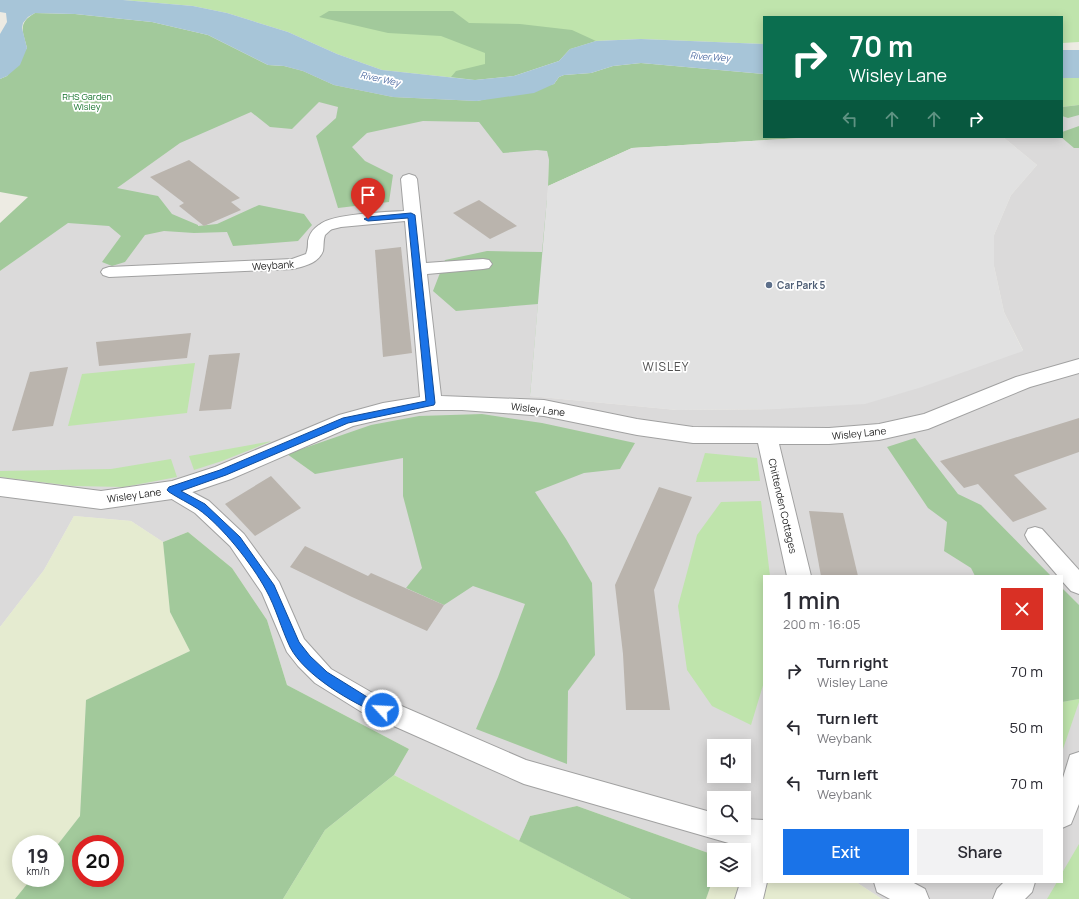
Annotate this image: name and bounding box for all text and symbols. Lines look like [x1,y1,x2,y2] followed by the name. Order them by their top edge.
[849,27,913,65] text: 70 m
[783,32,835,84] icon: right
[689,49,732,64] water label: River Wey
[849,63,947,87] text: Wisley Lane
[359,68,402,89] water label: River Wey
[62,90,112,113] park label: RHS Garden Wisley
[839,108,861,130] icon: left
[881,108,903,130] icon: ahead
[923,108,945,130] icon: ahead
[965,108,987,130] icon: right
[351,178,385,219] pin
[357,184,379,206] icon: arrive
[251,256,296,273] street label: Weybank
[777,278,826,292] place label: Car Park 5
[764,280,774,290] marker: Car Park 5
[642,358,690,375] district label: WISLEY
[510,399,566,419] street label: Wisley Lane
[831,423,887,443] street label: Wisley Lane
[765,457,801,555] street label: Chittenden Cottages
[106,484,162,506] street label: Wisley Lane
[783,583,840,616] text: 1 min
[1001,588,1043,630] button: close
[783,615,861,633] text: 200 m · 16:05
[817,652,888,673] text: Turn right
[783,660,805,682] icon: right
[1011,661,1043,682] text: 70 m
[817,673,888,691] text: Wisley Lane
[361,689,403,731] position arrow
[817,708,879,729] text: Turn left
[783,716,805,738] icon: left
[1009,717,1043,738] text: 50 m
[817,729,872,747] text: Weybank
[707,739,751,887] map controls
[707,739,751,783] button: sound
[817,764,879,785] text: Turn left
[783,772,805,794] icon: left
[1011,773,1043,794] text: 70 m
[817,785,872,803] text: Weybank
[707,791,751,835] button: search
[783,829,909,875] button: Exit
[917,829,1043,875] button: Share
[72,835,124,887] speed limit sign: 20
[27,842,49,869] text: 19
[707,843,751,887] button: layers
[26,864,50,878] text: km/h

